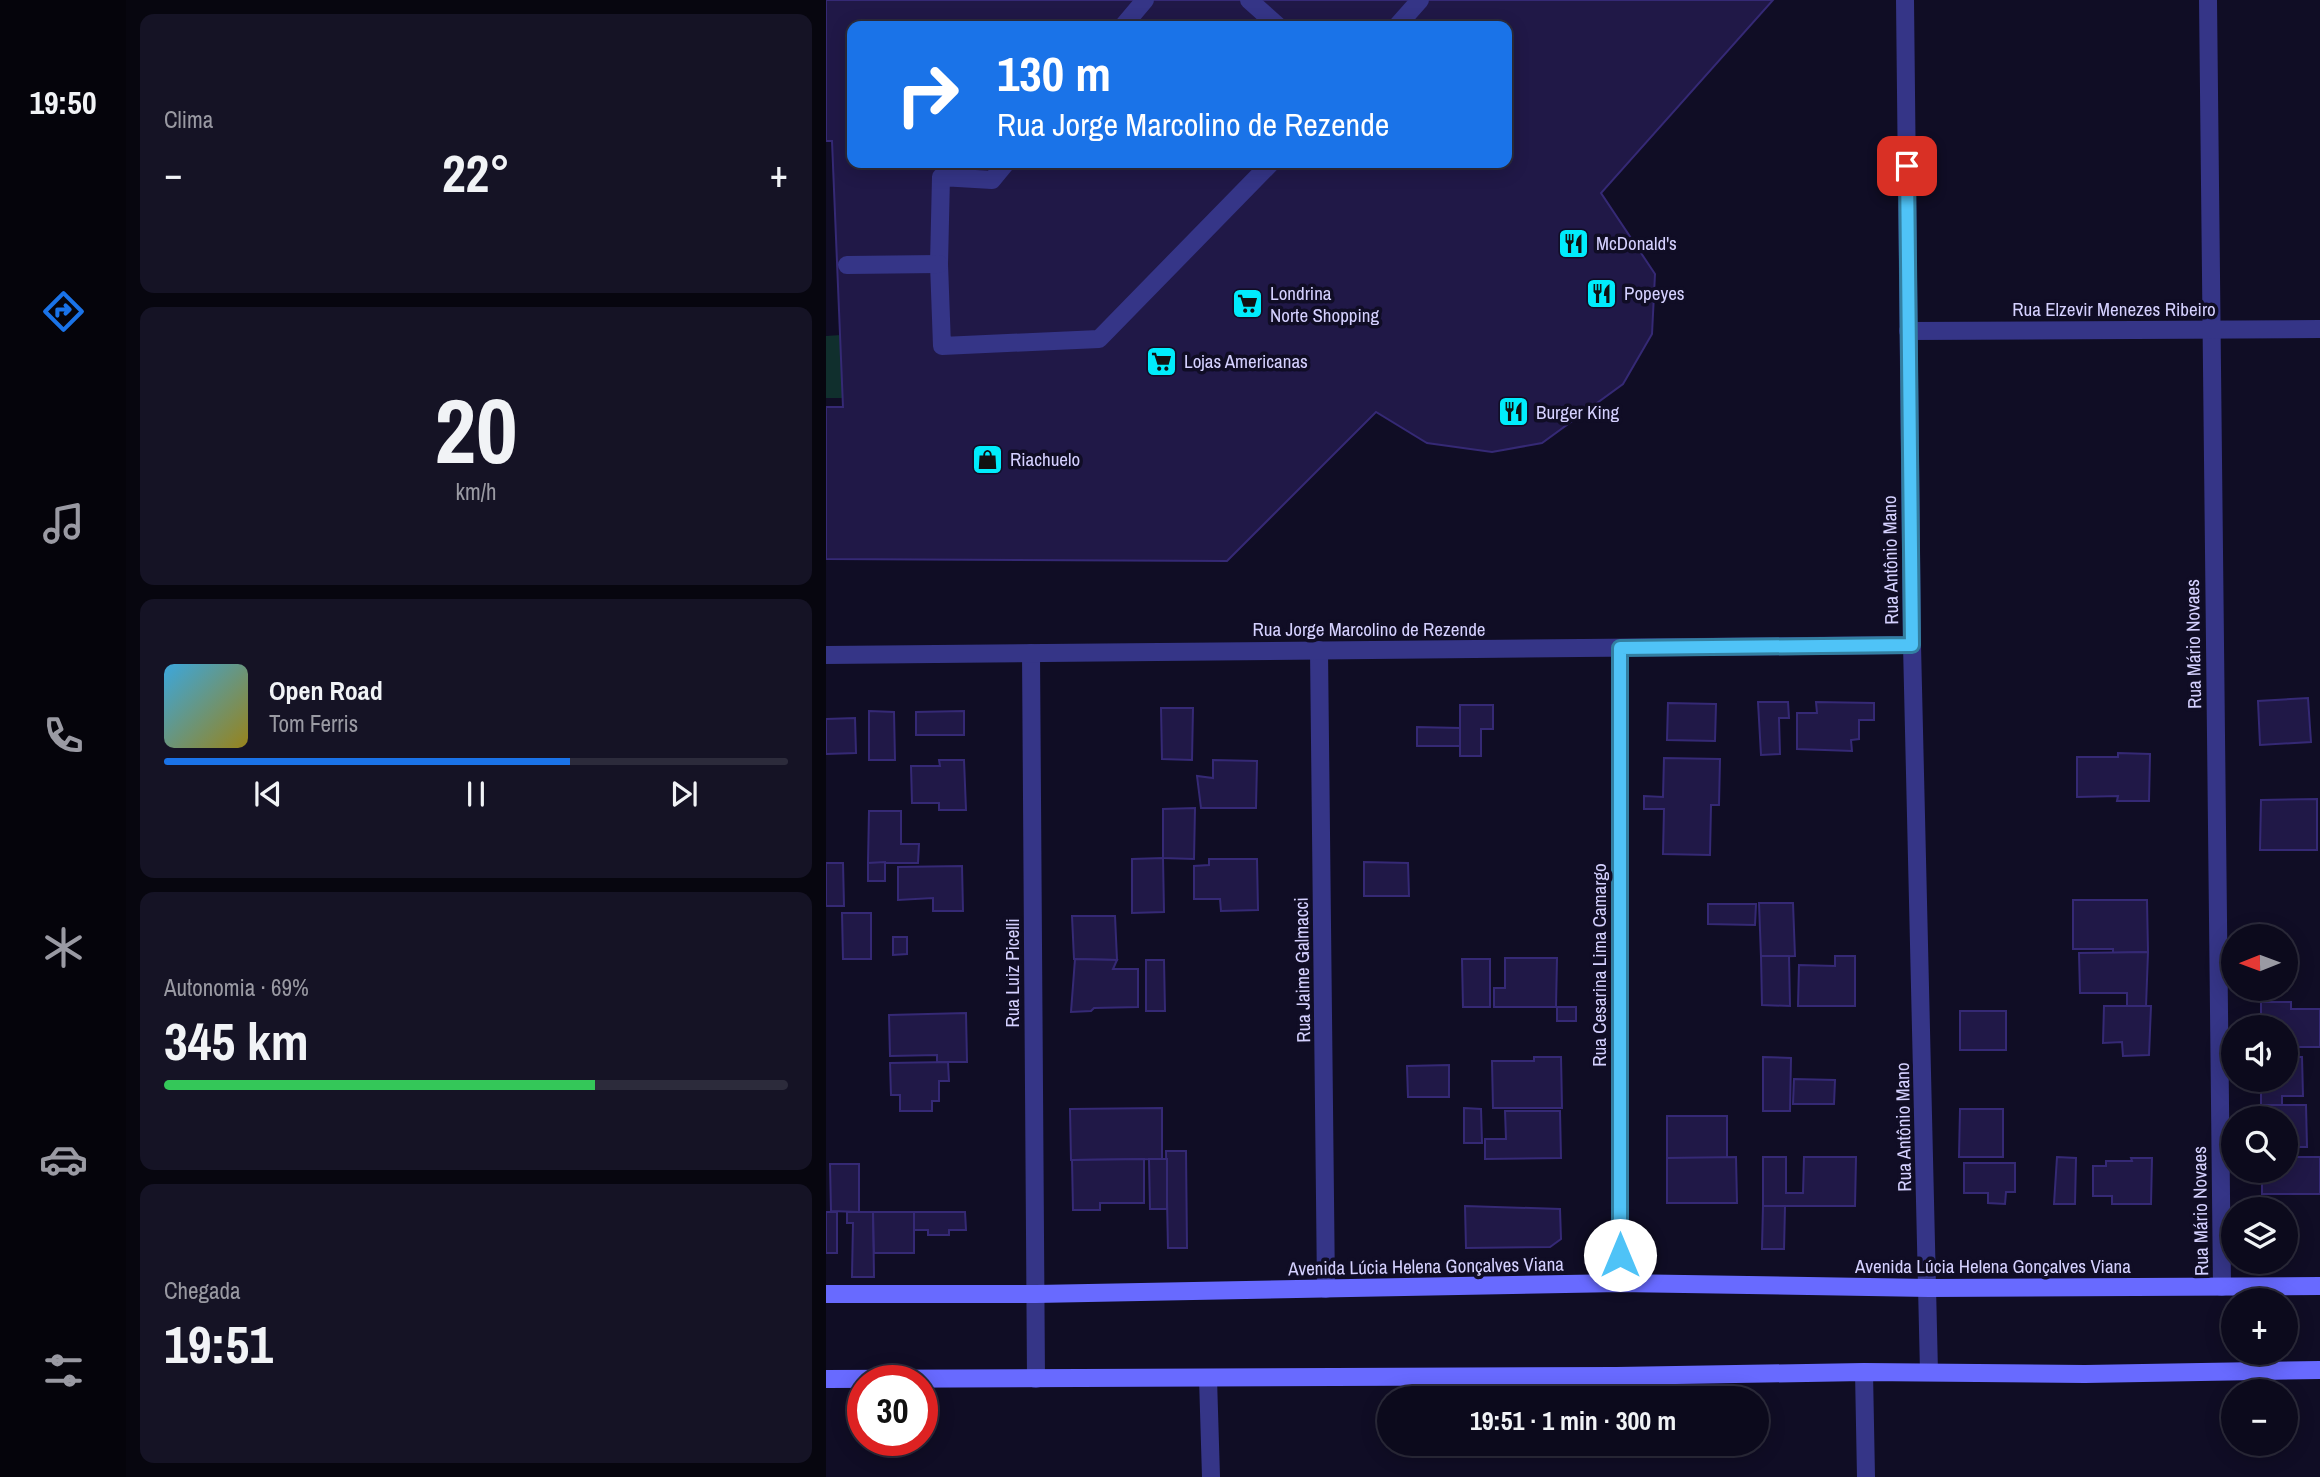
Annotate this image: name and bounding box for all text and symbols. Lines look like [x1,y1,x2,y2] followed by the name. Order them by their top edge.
[997,40,1111,106] text: 130 m
[882,49,973,140] icon: right
[29,81,97,124] text: 19:50
[997,103,1389,146] text: Rua Jorge Marcolino de Rezende
[164,104,213,135] text: Clima
[1877,136,1937,196] pin
[442,138,510,208] text: 22°
[1888,147,1926,185] icon: arrive
[164,148,182,199] text: −
[770,148,788,199] text: +
[1556,226,1590,260] restaurant icon: McDonald's
[1596,230,1677,256] place label: McDonald's
[1584,276,1618,310] restaurant icon: Popeyes
[1270,280,1379,328] place label: Londrina Norte Shopping
[1624,280,1685,306] place label: Popeyes
[39,287,88,336] icon: directions
[1230,287,1264,321] supermarket icon: Londrina Norte Shopping
[2012,296,2216,322] street label: Rua Elzevir Menezes Ribeiro
[1144,344,1178,378] supermarket icon: Lojas Americanas
[1184,348,1308,374] place label: Lojas Americanas
[435,369,518,491] text: 20
[1496,395,1530,429] restaurant icon: Burger King
[1536,399,1619,425] place label: Burger King
[970,442,1004,476] shop icon: Riachuelo
[1010,446,1080,472] place label: Riachuelo
[456,476,496,507] text: km/h
[1876,495,1904,625] street label: Rua Antônio Mano
[39,499,88,548] icon: music
[2179,579,2207,709] street label: Rua Mário Novaes
[1253,616,1485,642] street label: Rua Jorge Marcolino de Rezende
[269,673,383,708] text: Open Road
[269,708,358,739] text: Tom Ferris
[39,711,88,760] icon: phone
[249,775,287,813] icon: previous
[457,775,495,813] icon: pause
[665,775,703,813] icon: next
[1586,863,1612,1067] street label: Rua Cesarina Lima Camargo
[1288,897,1316,1043] street label: Rua Jaime Galmacci
[999,918,1025,1028] street label: Rua Luiz Picelli
[39,923,88,972] icon: climate
[2221,924,2298,1001] north arrow
[2221,924,2298,1456] map controls
[164,972,309,1003] text: Autonomia · 69%
[164,1006,309,1076] text: 345 km
[2221,1015,2298,1092] button: sound
[1889,1062,1917,1192] street label: Rua Antônio Mano
[2221,1106,2298,1183] button: search
[39,1135,88,1184] icon: car
[2186,1146,2214,1276] street label: Rua Mário Novaes
[2221,1197,2298,1274] button: layers
[1583,1218,1657,1292] position arrow
[1287,1251,1564,1281] street label: Avenida Lúcia Helena Gonçalves Viana
[1854,1253,2131,1279] street label: Avenida Lúcia Helena Gonçalves Viana
[164,1275,241,1306] text: Chegada
[2221,1288,2298,1365] button: +
[164,1309,273,1379] text: 19:51
[39,1346,88,1395] icon: filters
[847,1365,938,1456] speed limit sign: 30
[2221,1379,2298,1456] button: −
[1470,1403,1676,1438] text: 19:51 · 1 min · 300 m

